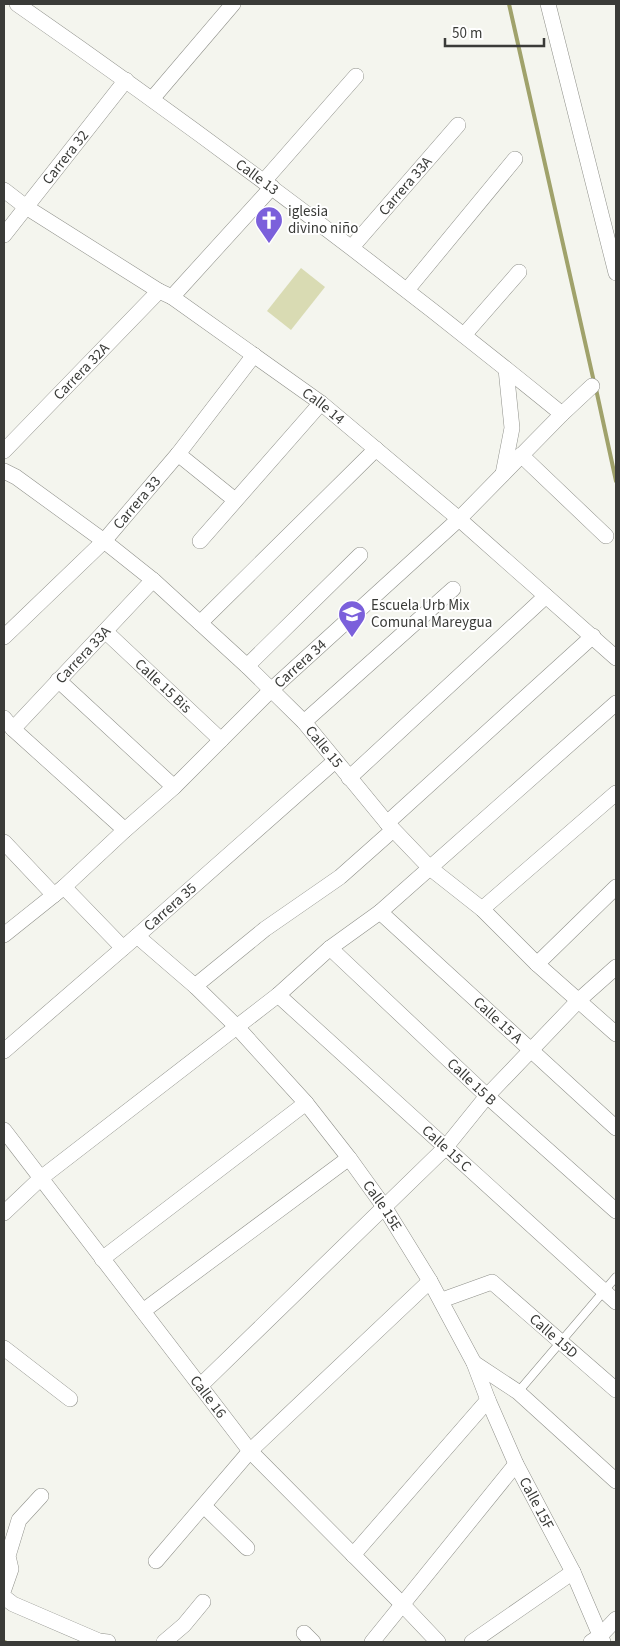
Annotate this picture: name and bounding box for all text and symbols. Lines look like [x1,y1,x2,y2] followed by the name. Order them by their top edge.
[445,15,544,47] scale bar
[452,23,482,44] text: 50 m
[38,126,94,189] street label: Carrera 32
[374,151,438,220] street label: Carrera 33A
[231,154,283,200] street label: Calle 13
[288,201,358,239] place label: iglesia divino niño
[254,205,284,244] church icon: iglesia divino niño
[49,338,115,405] street label: Carrera 32A
[298,383,350,430] street label: Calle 14
[108,472,166,534] street label: Carrera 33
[371,595,492,633] place label: Escuela Urb Mix Comunal Mareygua
[337,599,367,638] school or university icon: Escuela Urb Mix Comunal Mareygua
[51,621,116,689] street label: Carrera 33A
[270,634,332,693] street label: Carrera 34
[130,654,196,718] street label: Calle 15 Bis
[300,721,348,773] street label: Calle 15
[139,878,201,936] street label: Carrera 35
[468,992,528,1049] street label: Calle 15 A
[442,1054,501,1111] street label: Calle 15 B
[417,1120,476,1177] street label: Calle 15 C
[357,1176,407,1235] street label: Calle 15E
[524,1309,582,1363] street label: Calle 15D
[185,1371,231,1423] street label: Calle 16
[514,1474,559,1534] street label: Calle 15F

